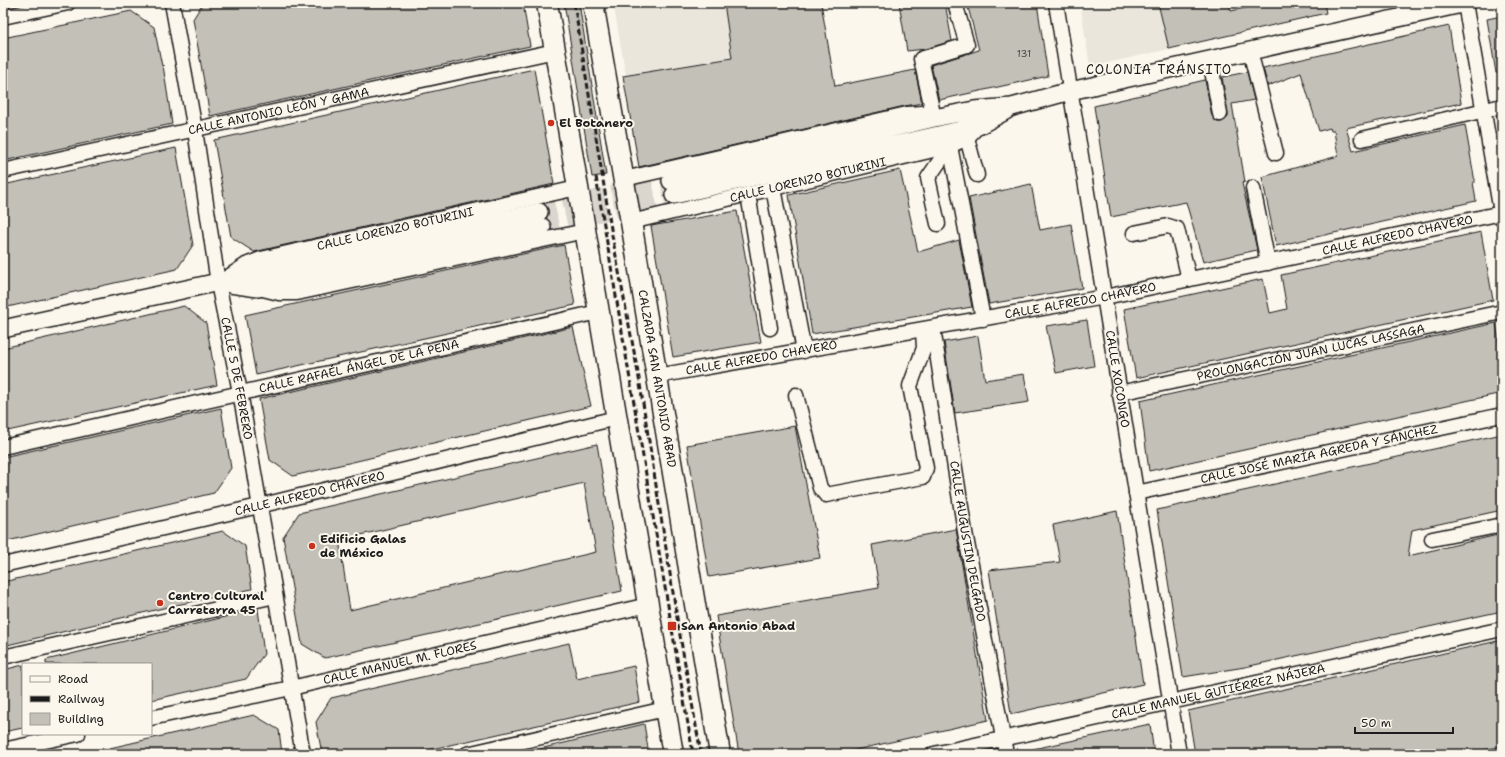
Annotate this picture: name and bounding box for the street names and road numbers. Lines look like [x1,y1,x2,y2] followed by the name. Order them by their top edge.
[187,84,371,139] street label: CALLE ANTONIO LEÓN Y GAMA
[728,153,888,206] street label: CALLE LORENZO BOTURINI
[315,203,476,254] street label: CALLE LORENZO BOTURINI
[1321,211,1474,259] street label: CALLE ALFREDO CHAVERO
[1003,278,1157,323] street label: CALLE ALFREDO CHAVERO
[634,288,680,469] street label: CALZADA SAN ANTONIO ABAD
[217,316,256,441] street label: CALLE 5 DE FEBRERO
[1195,320,1427,384] street label: PROLONGACIÓN JUAN LUCAS LASSAGA
[1102,329,1133,429] street label: CALLE XOCONGO
[257,336,461,397] street label: CALLE RAFAÉL ÁNGEL DE LA PEÑA
[684,336,838,379] street label: CALLE ALFREDO CHAVERO
[1199,421,1439,487] street label: CALLE JOSÉ MARÍA AGREDA Y SÁNCHEZ
[946,460,989,623] street label: CALLE AUGUSTIN DELGADO
[233,467,386,519] street label: CALLE ALFREDO CHAVERO
[322,637,479,688] street label: CALLE MANUEL M. FLORES
[1110,660,1327,723] street label: CALLE MANUEL GUTIÉRREZ NÁJERA

